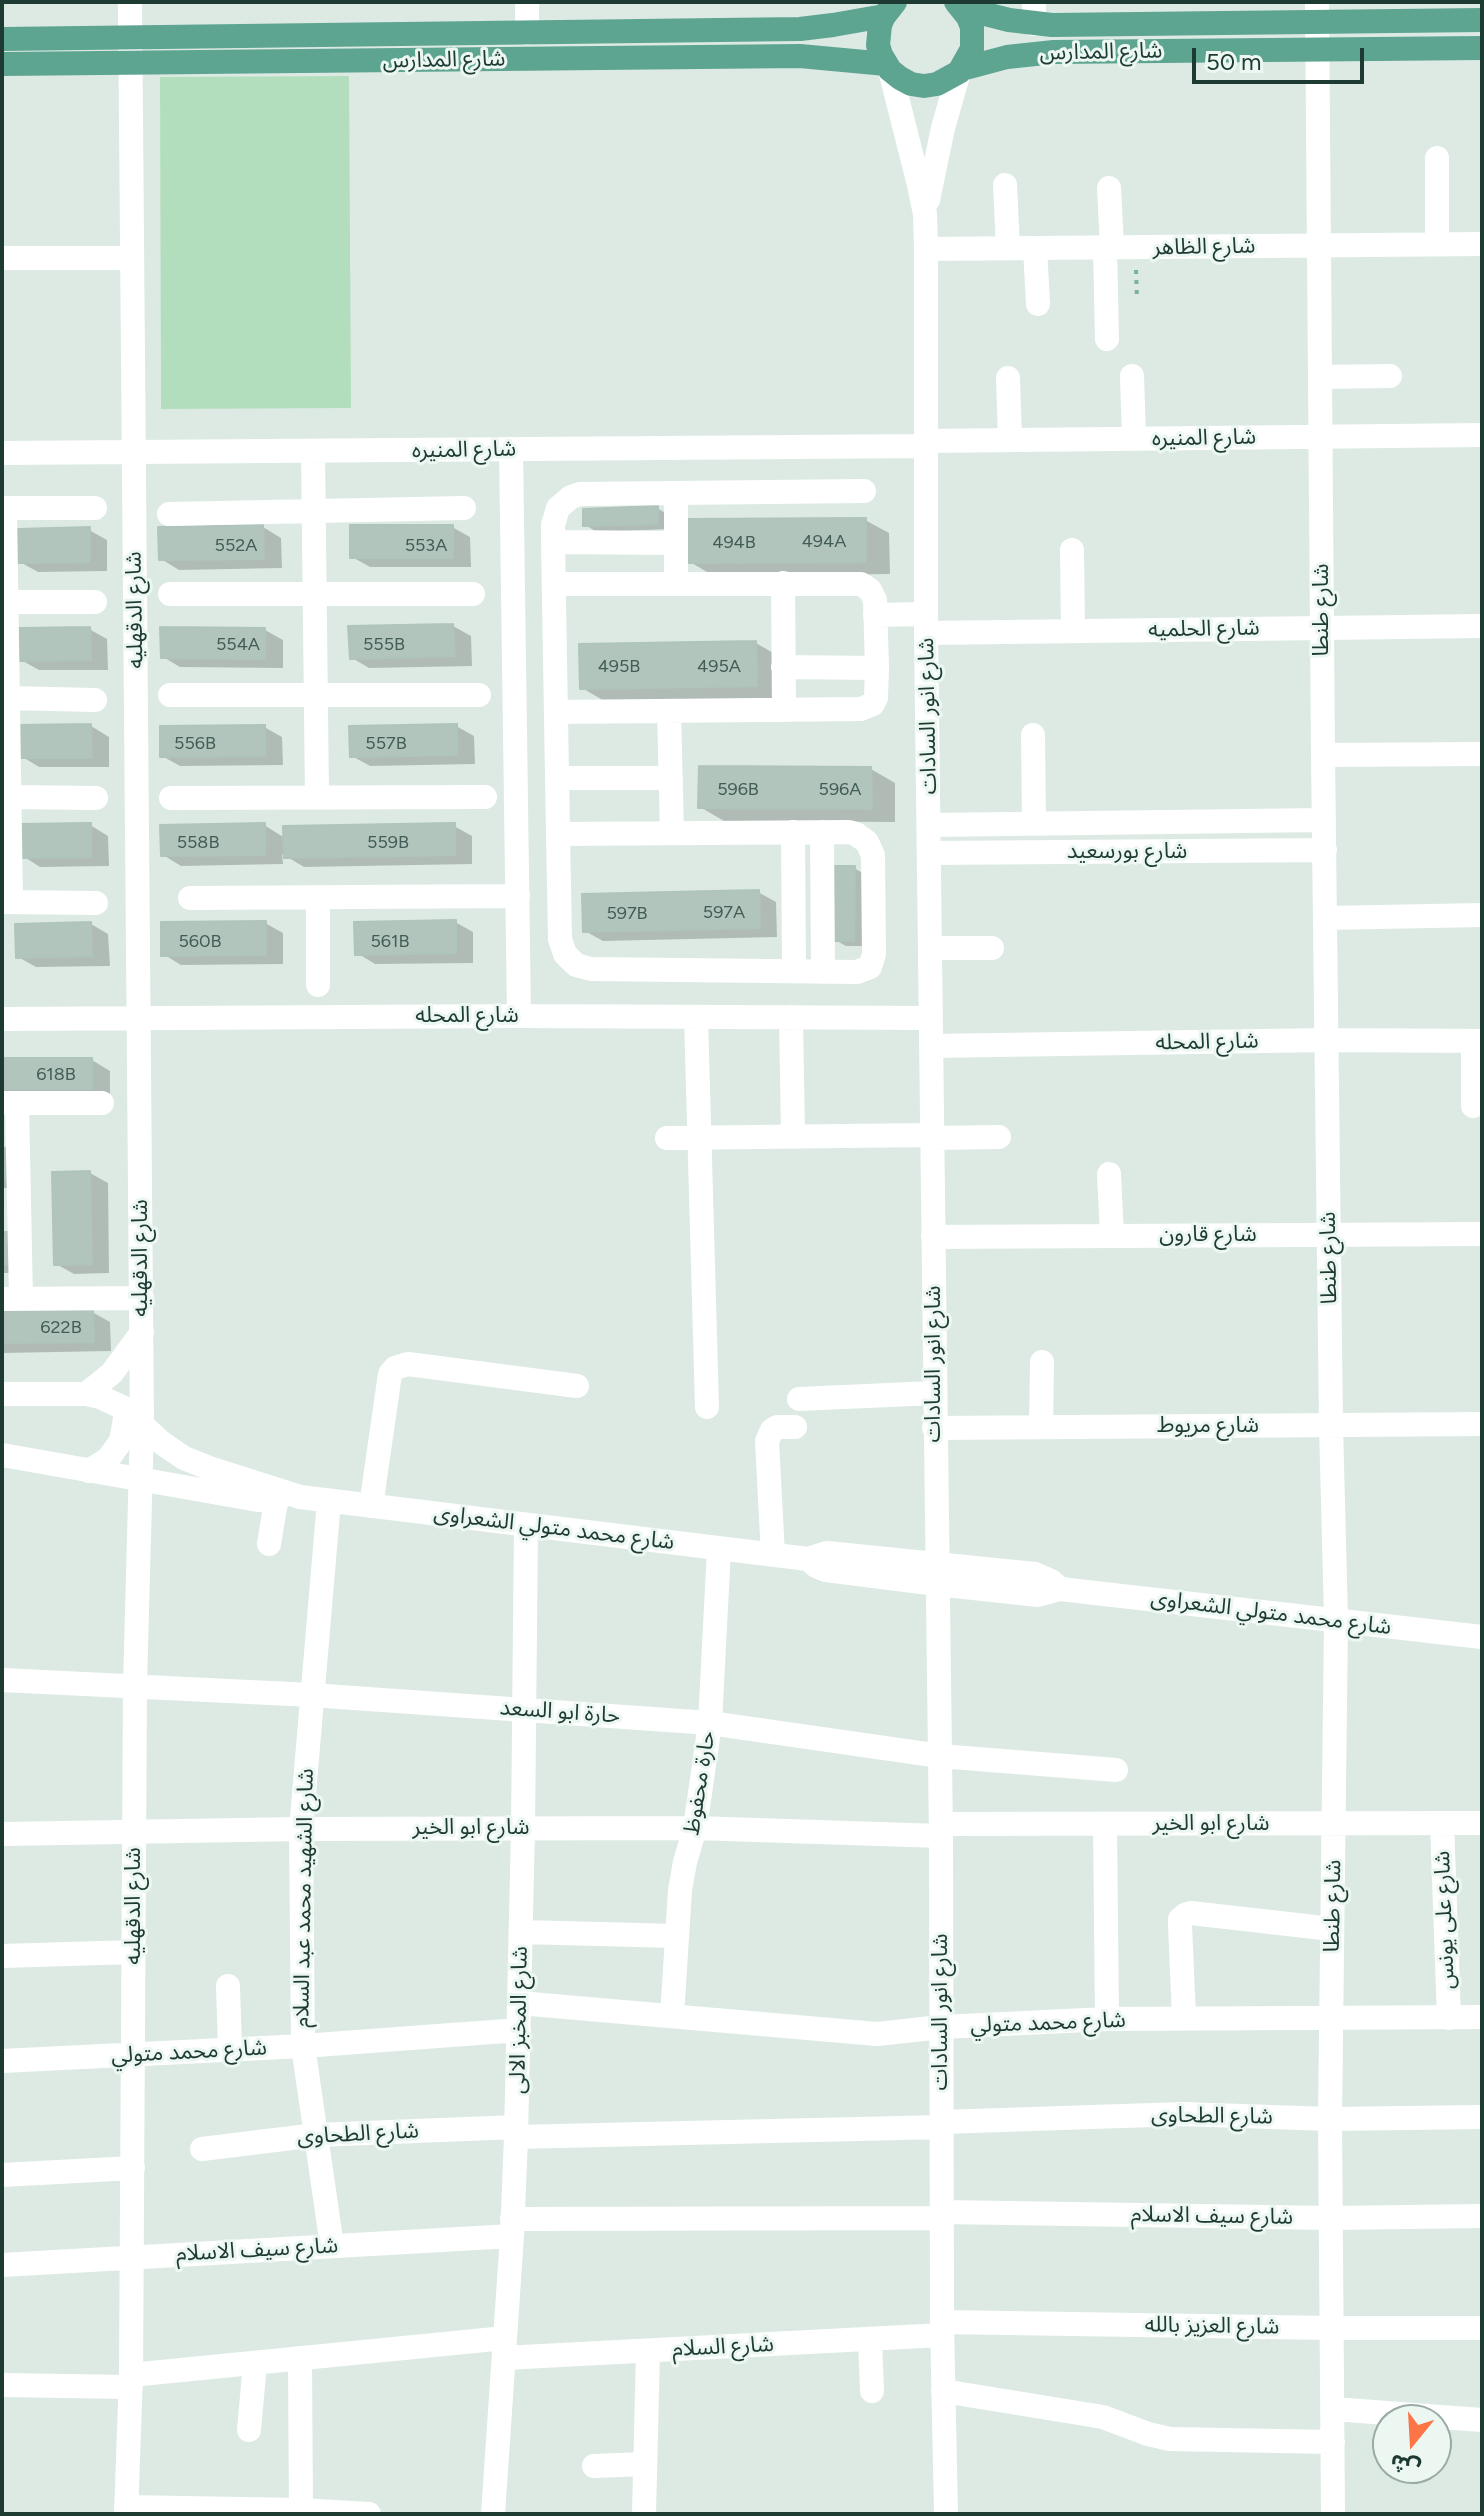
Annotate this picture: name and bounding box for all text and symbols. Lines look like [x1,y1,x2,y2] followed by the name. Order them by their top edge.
[1196,32,1368,82] scale bar
[1039,38,1163,66] street label: شارع المدارس
[382,46,506,74] street label: شارع المدارس
[1206,47,1262,76] text: 50 m
[1152,233,1256,261] street label: شارع الظاهر
[1152,424,1256,452] street label: شارع المنيره
[412,436,516,464] street label: شارع المنيره
[802,531,846,553] house number: 494A
[712,532,756,554] house number: 494B
[215,535,257,557] house number: 552A
[405,535,447,557] house number: 553A
[121,551,149,669] street label: شارع الدقهليه
[1309,564,1335,656] street label: شارع طنطا
[1148,615,1260,643] street label: شارع الحلميه
[216,634,260,656] house number: 554A
[363,634,405,656] house number: 555B
[913,637,943,795] street label: شارع انور السادات
[598,656,640,678] house number: 495B
[697,656,741,678] house number: 495A
[174,733,216,755] house number: 556B
[365,733,407,755] house number: 557B
[717,779,759,801] house number: 596B
[819,779,861,801] house number: 596A
[177,832,219,854] house number: 558B
[367,832,409,854] house number: 559B
[1067,839,1187,865] street label: شارع بورسعيد
[703,902,745,924] house number: 597A
[606,903,648,925] house number: 597B
[178,931,222,953] house number: 560B
[371,931,409,953] house number: 561B
[415,1003,519,1029] street label: شارع المحله
[1155,1028,1259,1056] street label: شارع المحله
[36,1064,76,1086] house number: 618B
[128,1199,154,1317] street label: شارع الدقهليه
[1315,1211,1343,1305] street label: شارع طنطا
[1159,1222,1257,1248] street label: شارع قارون
[921,1286,947,1442] street label: شارع انور السادات
[40,1317,82,1339] house number: 622B
[1157,1413,1259,1439] street label: شارع مريوط
[432,1500,676,1556] street label: شارع محمد متولي الشعراوى
[1149,1585,1393,1641] street label: شارع محمد متولي الشعراوى
[499,1695,621,1729] street label: حارة ابو السعد
[679,1729,721,1837] street label: حارة محفوظ
[289,1768,319,2028] street label: شارع الشهيد محمد عبد السلام
[1152,1811,1270,1837] street label: شارع ابو الخير
[412,1815,530,1841] street label: شارع ابو الخير
[121,1847,147,1965] street label: شارع الدقهليه
[1429,1850,1461,1990] street label: شارع على يونس
[1319,1859,1347,1953] street label: شارع طنطا
[928,1934,954,2090] street label: شارع انور السادات
[505,1946,533,2094] street label: شارع المخبز الالى
[970,2007,1126,2039] street label: شارع محمد متولي
[111,2035,267,2069] street label: شارع محمد متولي
[1151,2102,1273,2130] street label: شارع الطحاوى
[296,2118,420,2150] street label: شارع الطحاوى
[1131,2201,1293,2231] street label: شارع سيف الاسلام
[175,2233,339,2267] street label: شارع سيف الاسلام
[1144,2312,1280,2340] street label: شارع العزيز بالله
[671,2331,775,2363] street label: شارع السلام
[1372,2404,1452,2484] north arrow
[1387,2448,1424,2483] text: ش

